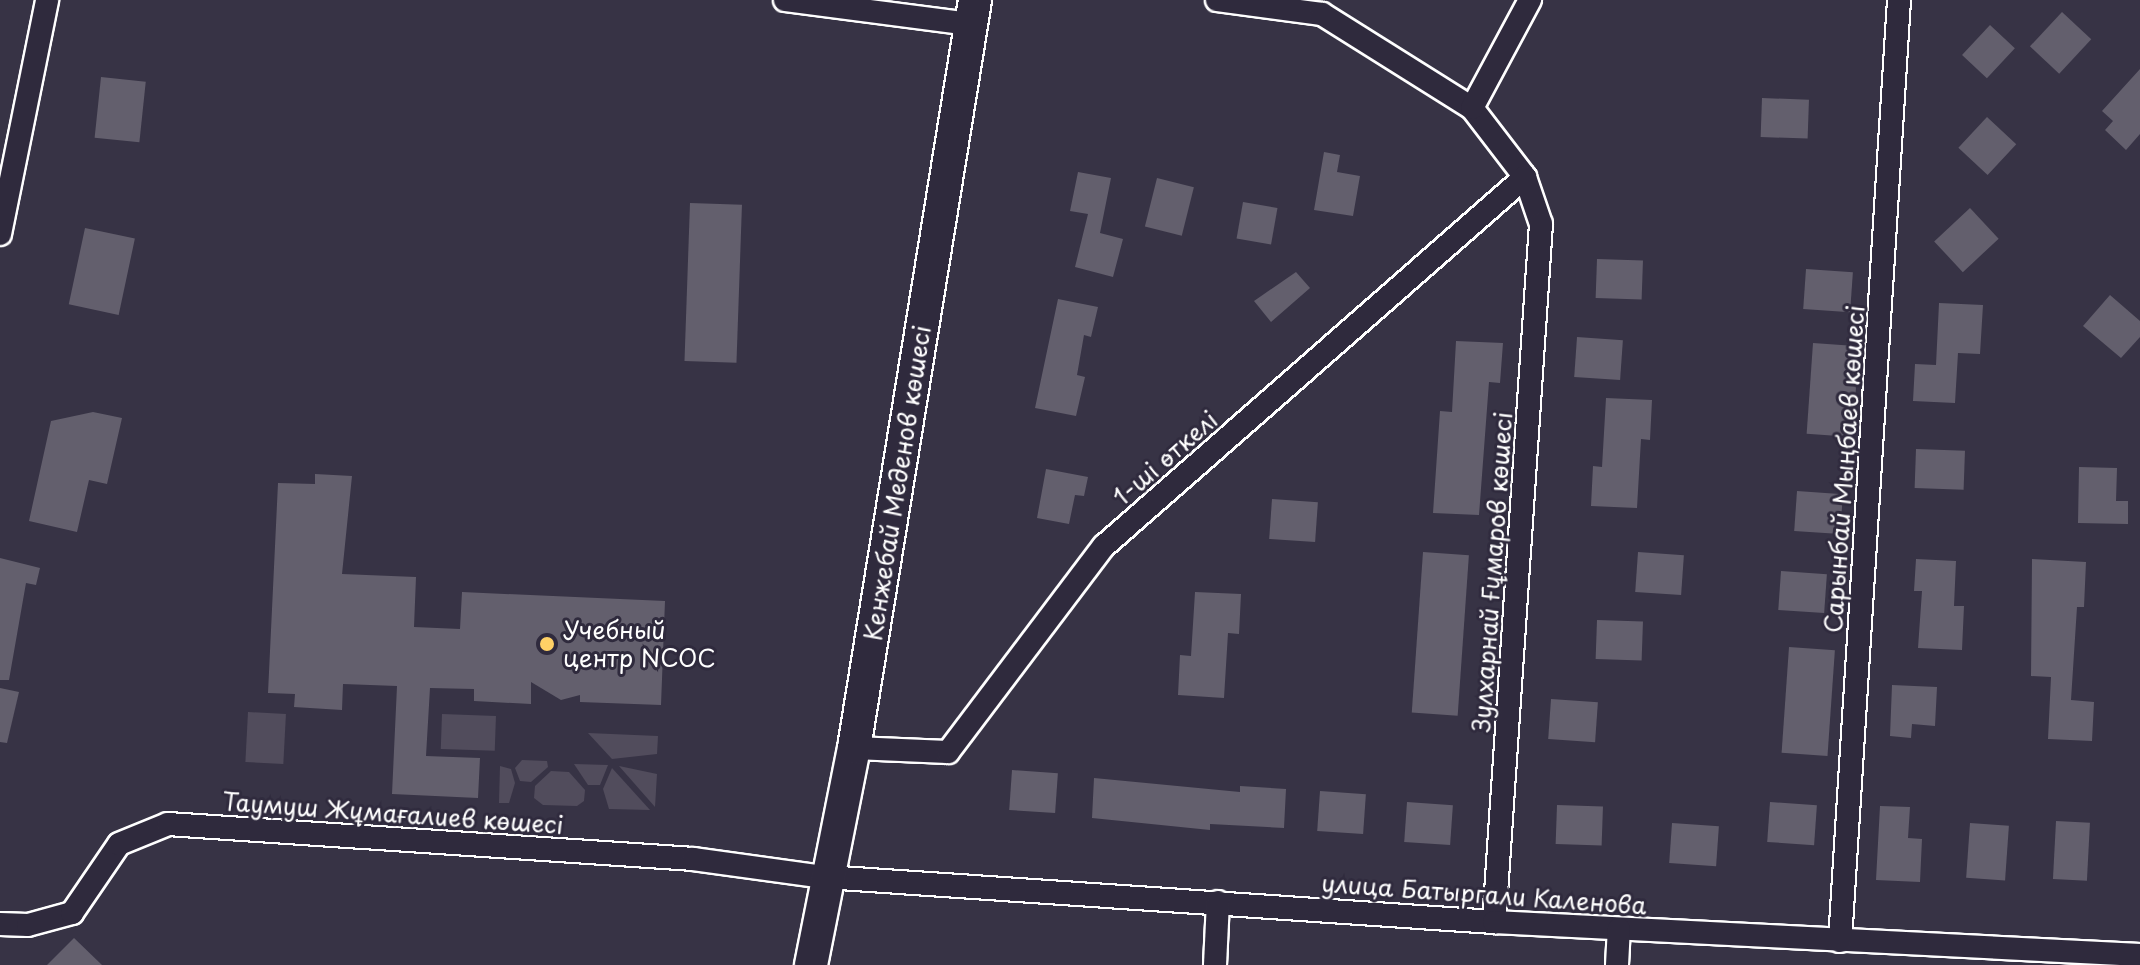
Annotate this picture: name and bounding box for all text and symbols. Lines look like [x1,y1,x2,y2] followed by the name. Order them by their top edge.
[1818,304,1870,634] street label: Сарынбай Мыңбаев көшесі
[858,323,936,643] street label: Кенжебай Меденов көшесі
[1107,405,1223,511] street label: 1-ші өткелі
[1466,410,1518,734] street label: Зулхарнай Ғұмаров көшесі
[563,616,716,672] place label: Учебный центр NCOC
[538,635,556,653] marker: Учебный центр NCOC
[221,787,565,839] street label: Таумуш Жұмағалиев көшесі
[1320,868,1648,920] street label: улица Батыргали Каленова

